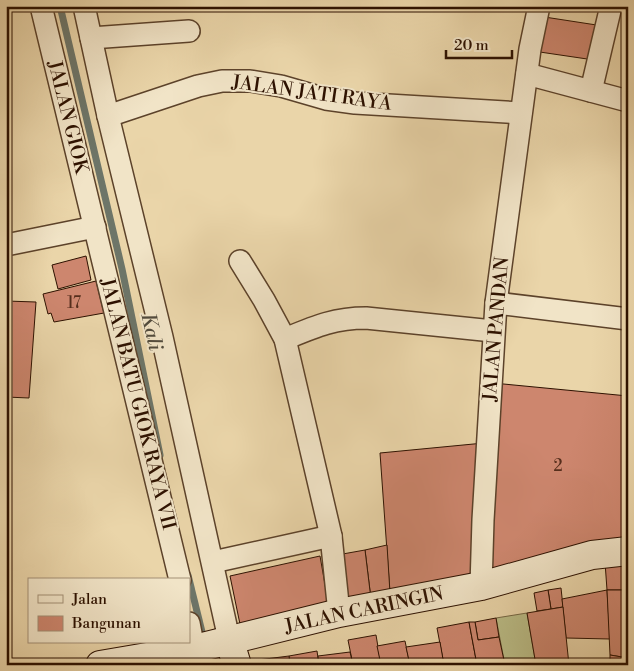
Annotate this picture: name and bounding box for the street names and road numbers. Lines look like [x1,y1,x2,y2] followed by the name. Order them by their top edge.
[42,57,94,177] street label: JALAN GIOK
[230,70,394,116] street label: JALAN JATI RAYA
[478,256,514,403] street label: JALAN PANDAN
[95,275,181,532] street label: JALAN BATU GIOK RAYA VII
[282,581,446,639] street label: JALAN CARINGIN

